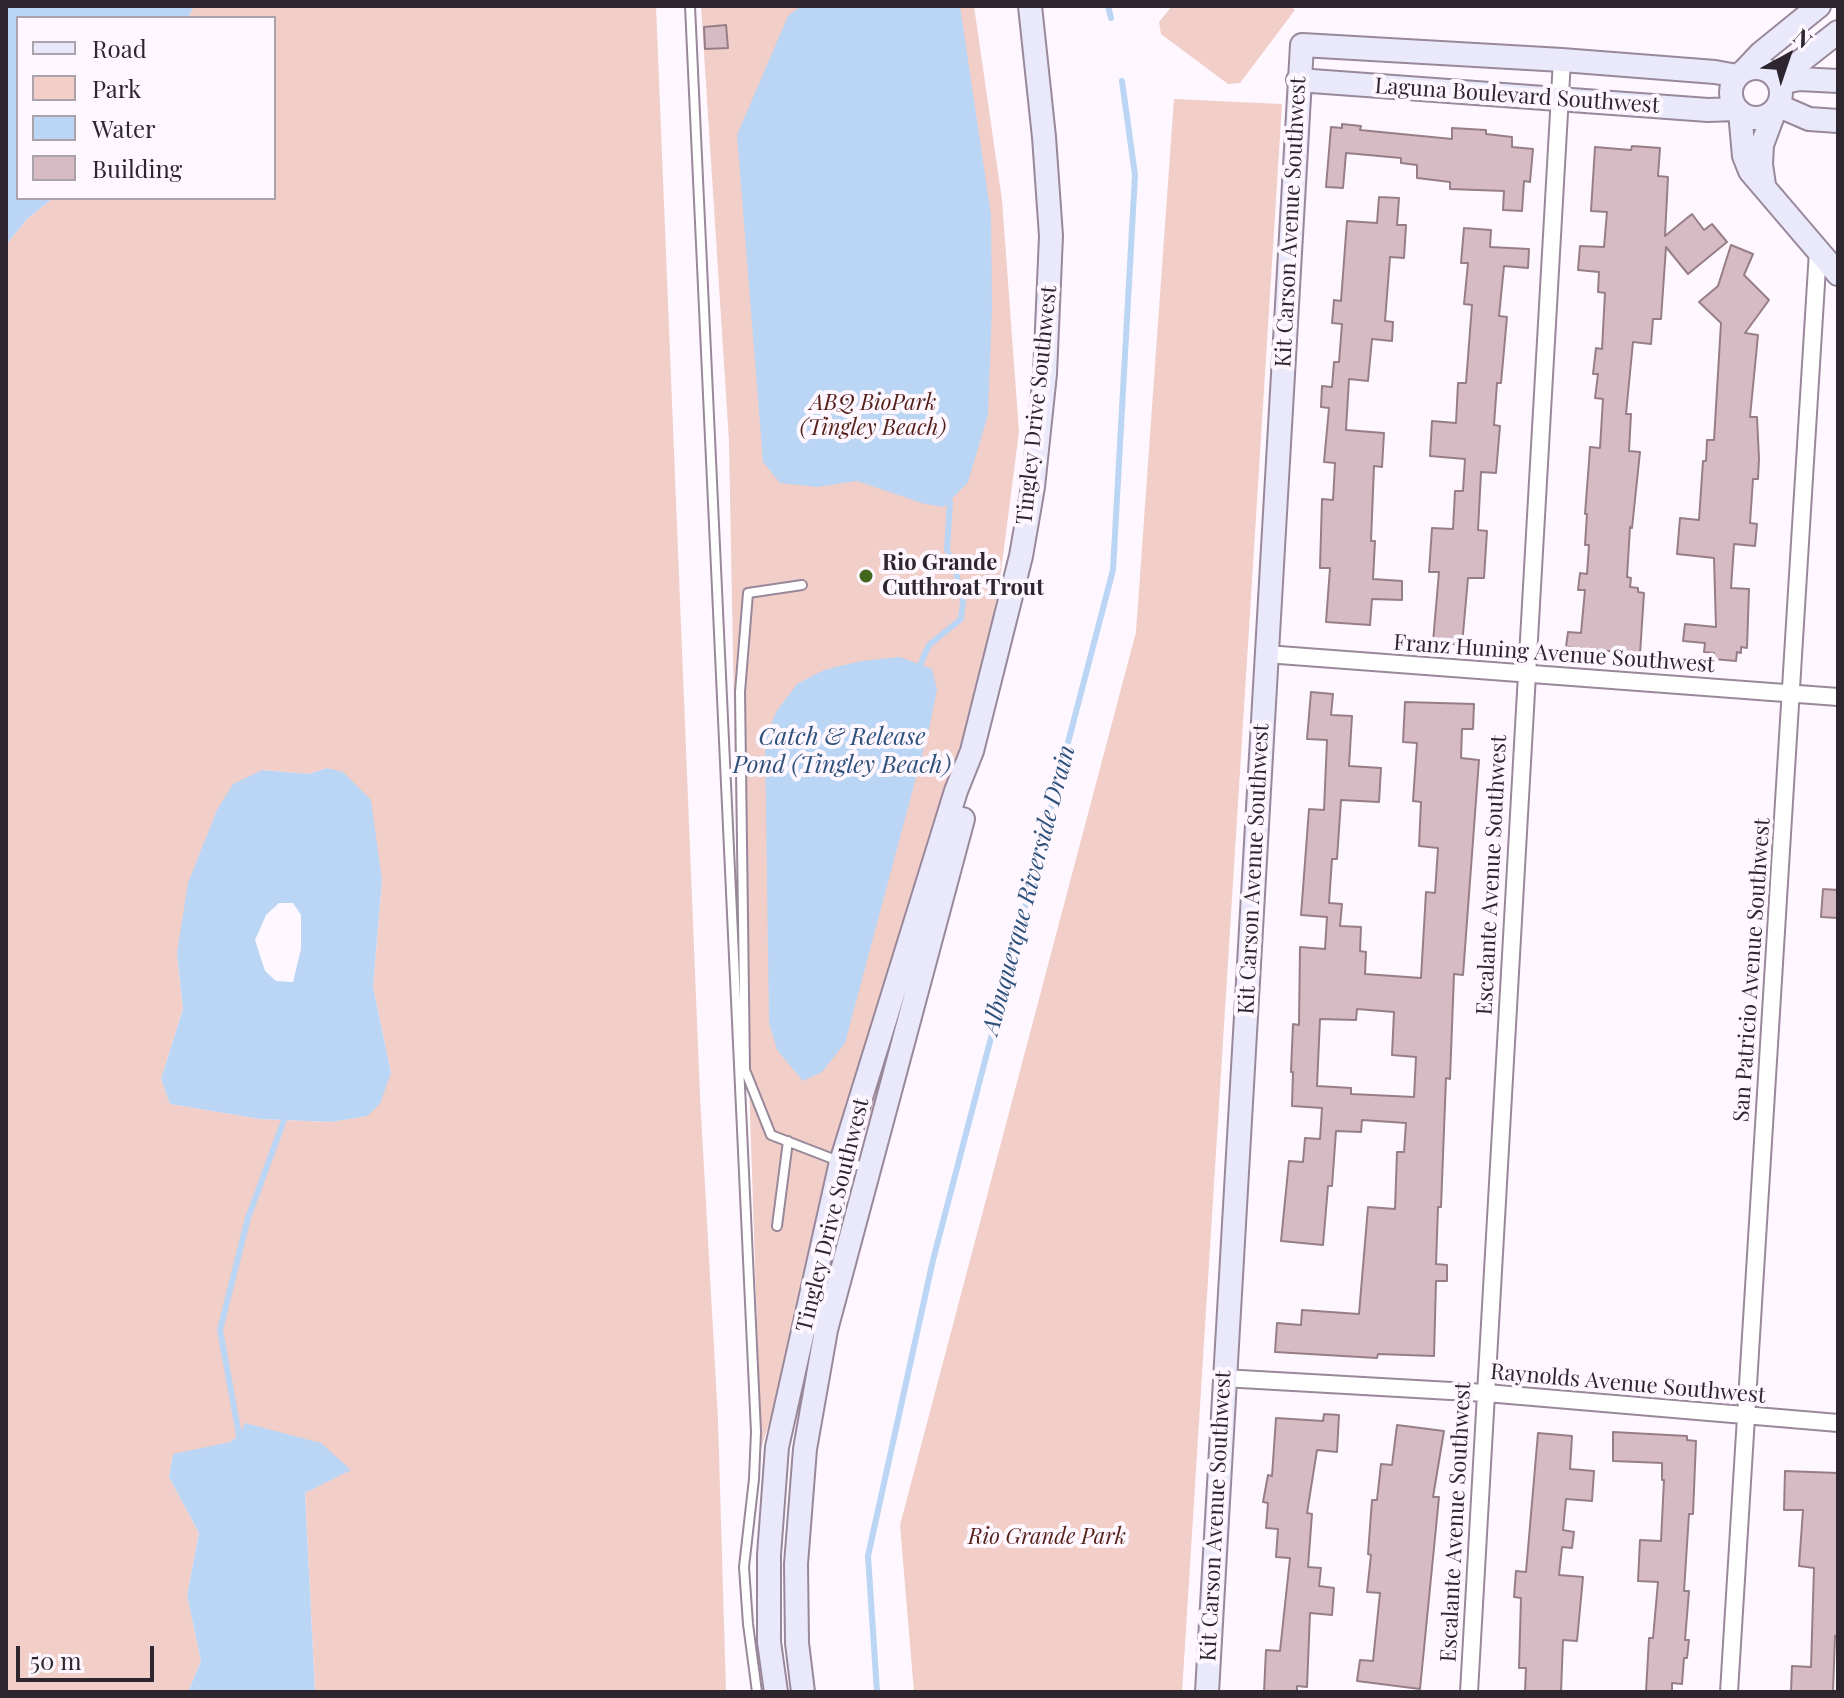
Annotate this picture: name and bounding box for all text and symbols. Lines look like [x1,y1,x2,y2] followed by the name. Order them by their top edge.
[16,16,276,200] legend
[1748,16,1828,96] north arrow
[1788,21,1819,54] text: N
[92,32,147,64] text: Road
[92,72,141,104] text: Park
[1374,73,1660,119] street label: Laguna Boulevard Southwest
[1270,76,1312,368] street label: Kit Carson Avenue Southwest
[92,112,156,144] text: Water
[92,152,182,184] text: Building
[1011,284,1063,526] street label: Tingley Drive Southwest
[800,390,946,442] park label: ABQ BioPark (Tingley Beach)
[882,550,1044,602] place label: Rio Grande Cutthroat Trout
[857,567,875,585] marker: Rio Grande Cutthroat Trout
[1392,630,1716,678] street label: Franz Huning Avenue Southwest
[1233,723,1275,1015] street label: Kit Carson Avenue Southwest
[733,724,951,780] water label: Catch & Release Pond (Tingley Beach)
[1471,734,1513,1016] street label: Escalante Avenue Southwest
[976,742,1082,1038] water label: Albuquerque Riverside Drain
[1728,817,1776,1123] street label: San Patricio Avenue Southwest
[791,1095,875,1335] street label: Tingley Drive Southwest
[1489,1359,1767,1409] street label: Raynolds Avenue Southwest
[1195,1370,1237,1662] street label: Kit Carson Avenue Southwest
[1435,1381,1477,1663] street label: Escalante Avenue Southwest
[968,1524,1126,1550] park label: Rio Grande Park
[20,1630,158,1680] scale bar
[30,1644,82,1676] text: 50 m

